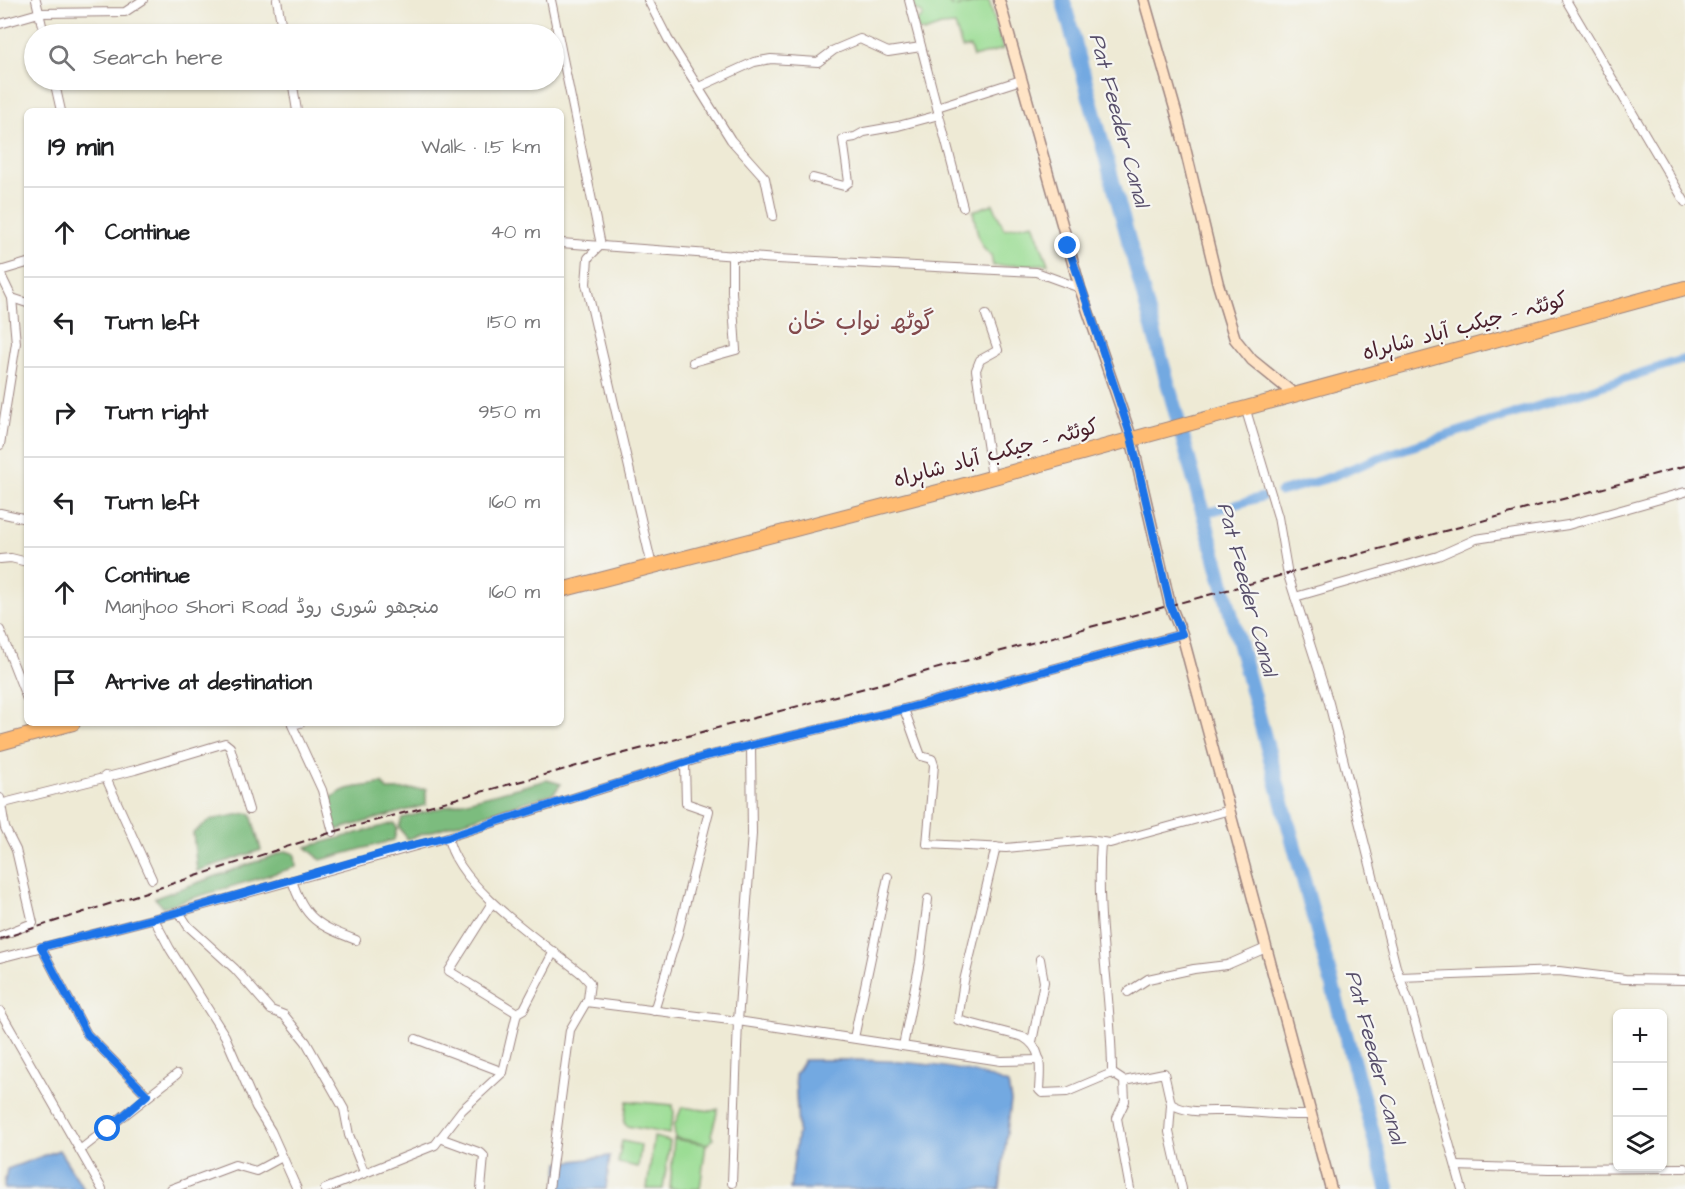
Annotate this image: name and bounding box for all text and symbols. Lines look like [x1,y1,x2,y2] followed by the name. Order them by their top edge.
[24,24,564,90] search box
[1081,30,1158,213] water label: Pat Feeder Canal
[45,41,78,74] icon: search
[93,42,223,73] text: Search here
[48,129,114,165] text: 19 min
[421,133,540,161] text: Walk · 1.5 km
[48,216,81,249] icon: ahead
[105,217,190,248] text: Continue
[490,218,540,246] text: 40 m
[1054,232,1080,258] route end
[1359,285,1571,368] street label: کوئٹہ - جیکب آباد شاہراہ
[788,305,934,339] district label: گوٹھ نواب خان
[48,306,81,339] icon: left
[105,307,199,338] text: Turn left
[487,308,540,336] text: 150 m
[48,396,81,429] icon: right
[105,397,208,428] text: Turn right
[478,398,540,426] text: 950 m
[890,412,1102,495] street label: کوئٹہ - جیکب آباد شاہراہ
[48,486,81,519] icon: left
[105,487,199,518] text: Turn left
[489,488,540,516] text: 160 m
[1209,499,1286,682] water label: Pat Feeder Canal
[105,560,190,591] text: Continue
[48,576,81,609] icon: ahead
[489,578,540,606] text: 160 m
[105,593,439,621] text: Manjhoo Shori Road منجھو شوری روڈ
[48,666,81,699] icon: arrive
[105,667,312,698] text: Arrive at destination
[1337,967,1414,1150] water label: Pat Feeder Canal
[1613,1009,1667,1171] map controls
[1613,1009,1667,1063] button: +
[1613,1063,1667,1117] button: −
[94,1115,120,1141] route start
[1613,1117,1667,1171] button: layers

